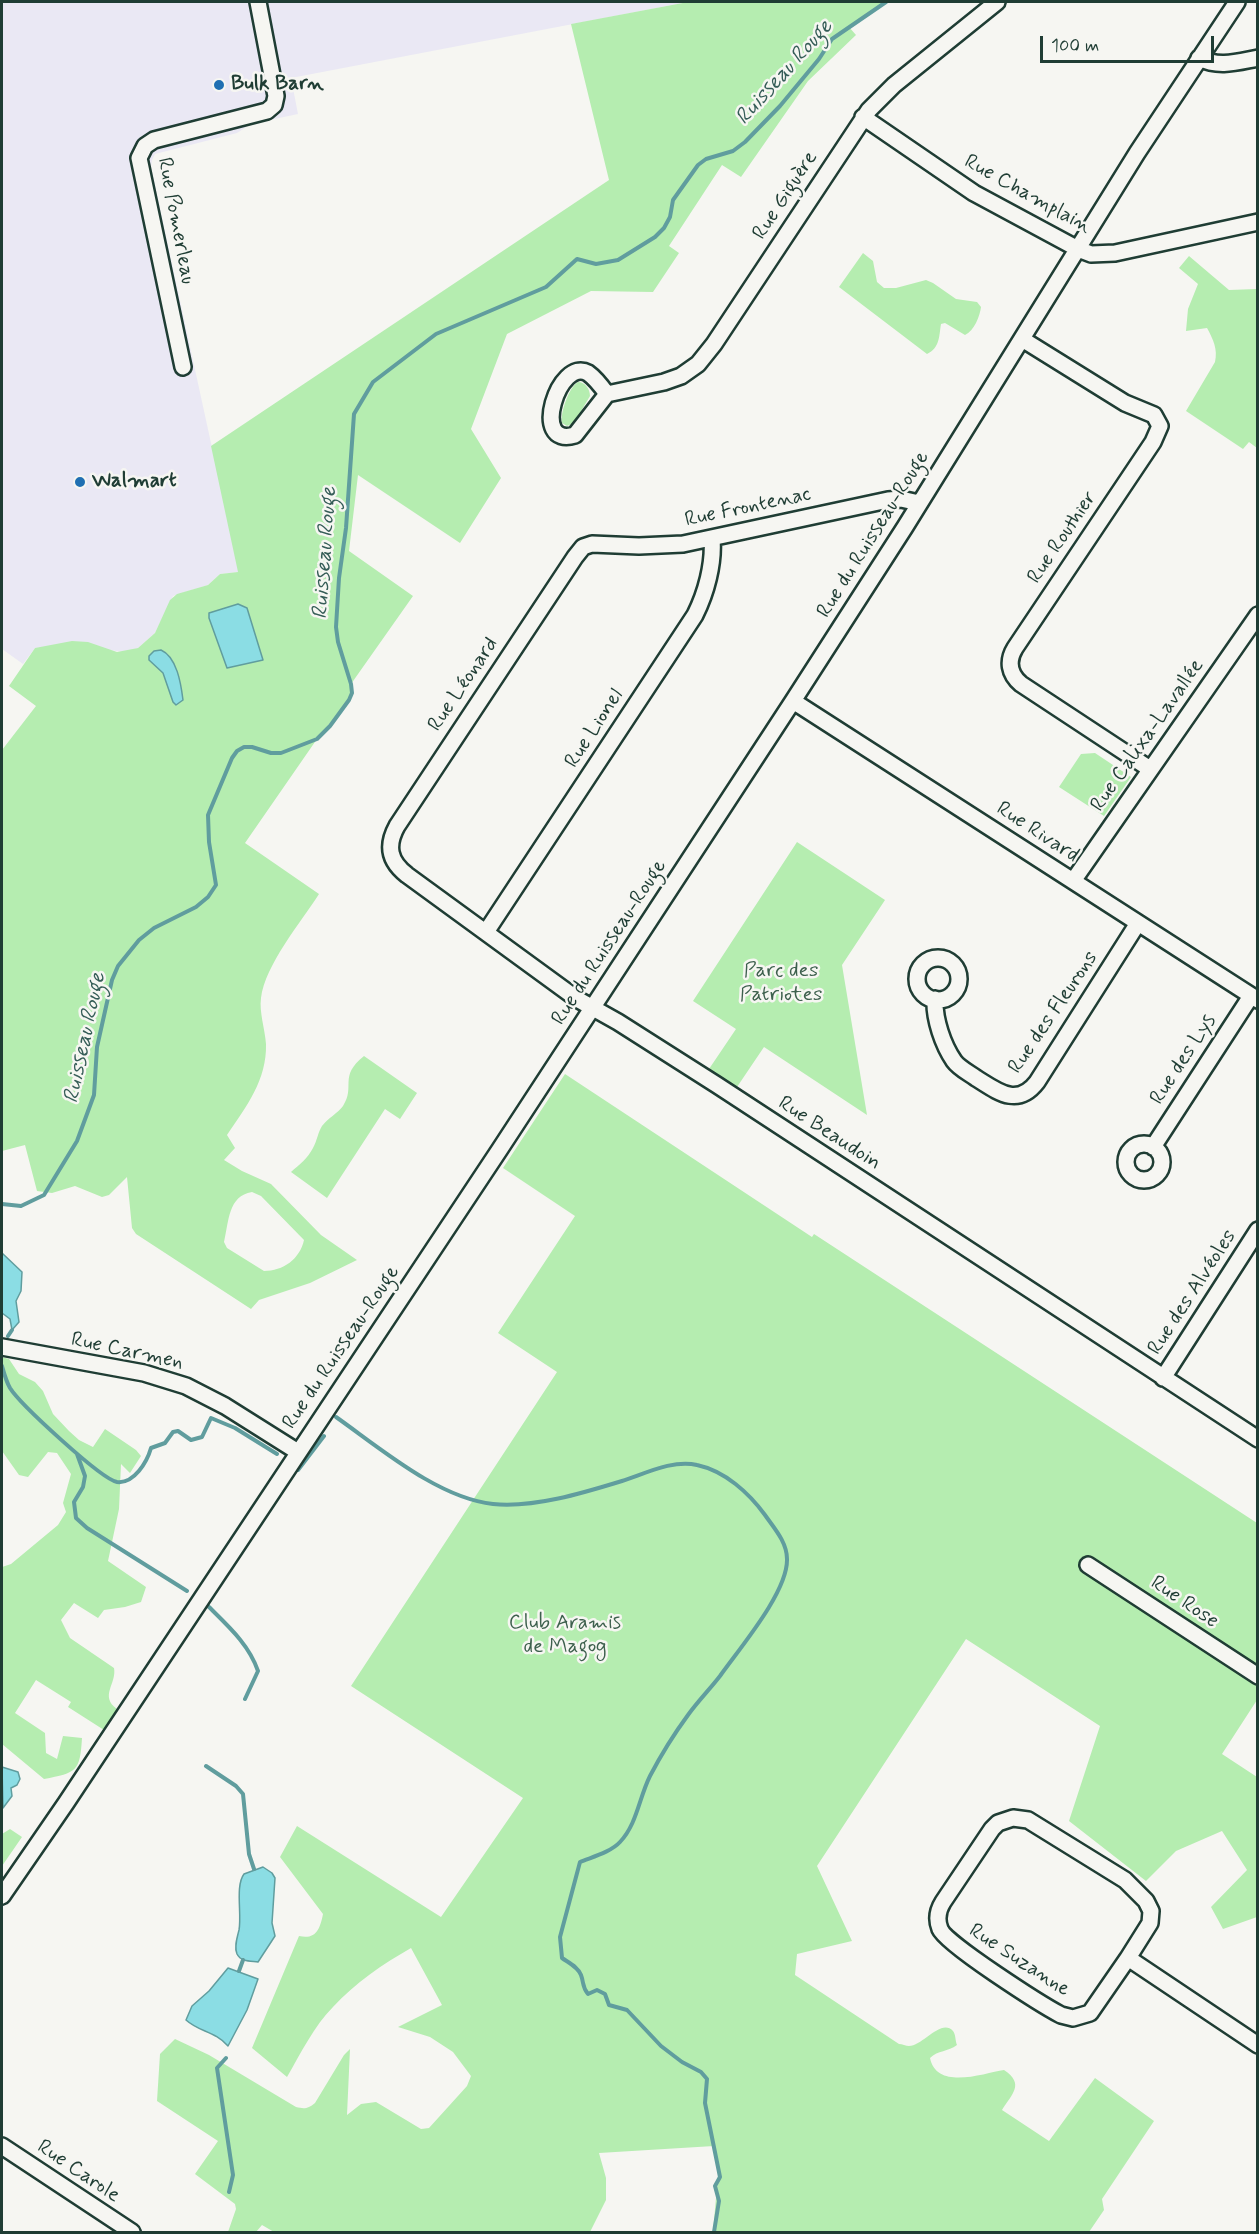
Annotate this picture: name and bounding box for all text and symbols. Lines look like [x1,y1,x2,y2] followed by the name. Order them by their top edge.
[731,15,839,131] water label: Ruisseau Rouge
[1043,24,1217,62] scale bar
[1051,34,1099,58] text: 100 m
[231,72,324,98] place label: Bulk Barn
[212,78,226,92] marker: Bulk Barn
[748,147,824,245] street label: Rue Giguère
[959,150,1095,240] street label: Rue Champlain
[150,156,200,286] street label: Rue Pomerleau
[812,447,936,623] street label: Rue du Ruisseau-Rouge
[92,469,177,495] place label: Walmart
[73,475,87,489] marker: Walmart
[683,482,813,534] street label: Rue Frontenac
[308,486,344,620] water label: Ruisseau Rouge
[1023,487,1103,589] street label: Rue Routhier
[423,633,505,737] street label: Rue Léonard
[1086,655,1210,817] street label: Rue Calixa-Lavallée
[560,685,630,773] street label: Rue Lionel
[991,797,1083,869] street label: Rue Rivard
[547,856,673,1030] street label: Rue du Ruisseau-Rouge
[1004,947,1104,1079] street label: Rue des Fleurons
[740,959,822,1009] park label: Parc des Patriotes
[59,970,113,1106] water label: Ruisseau Rouge
[1145,1010,1223,1110] street label: Rue des Lys
[773,1091,885,1177] street label: Rue Beaudoin
[1143,1226,1243,1360] street label: Rue des Alvéoles
[278,1261,406,1435] street label: Rue du Ruisseau-Rouge
[69,1328,185,1376] street label: Rue Carmen
[1145,1571,1223,1635] street label: Rue Rose
[509,1611,621,1661] park label: Club Aramis de Magog
[964,1919,1074,2003] street label: Rue Suzanne
[32,2135,124,2209] street label: Rue Carole

